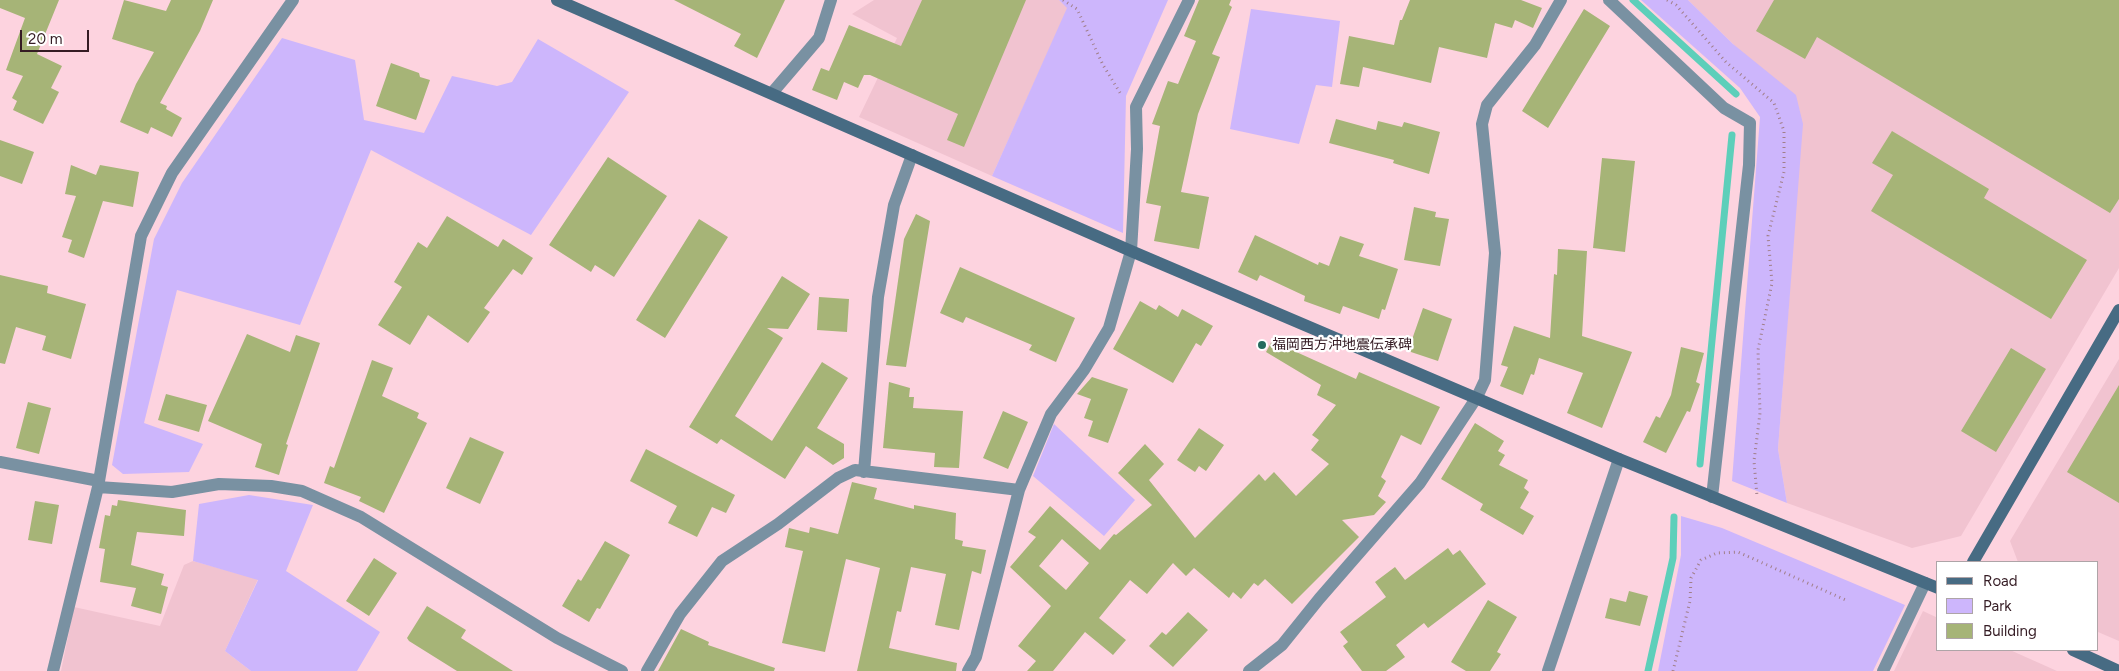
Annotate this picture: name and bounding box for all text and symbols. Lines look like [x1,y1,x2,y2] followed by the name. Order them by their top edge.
[22,20,91,52] scale bar
[28,30,62,48] text: 20 m
[1272,337,1412,353] place label: 福岡西方沖地震伝承碑
[1256,339,1268,351] marker: 福岡西方沖地震伝承碑
[1936,561,2099,651] legend
[1983,572,2018,590] text: Road
[1983,597,2012,615] text: Park
[1983,622,2037,640] text: Building

